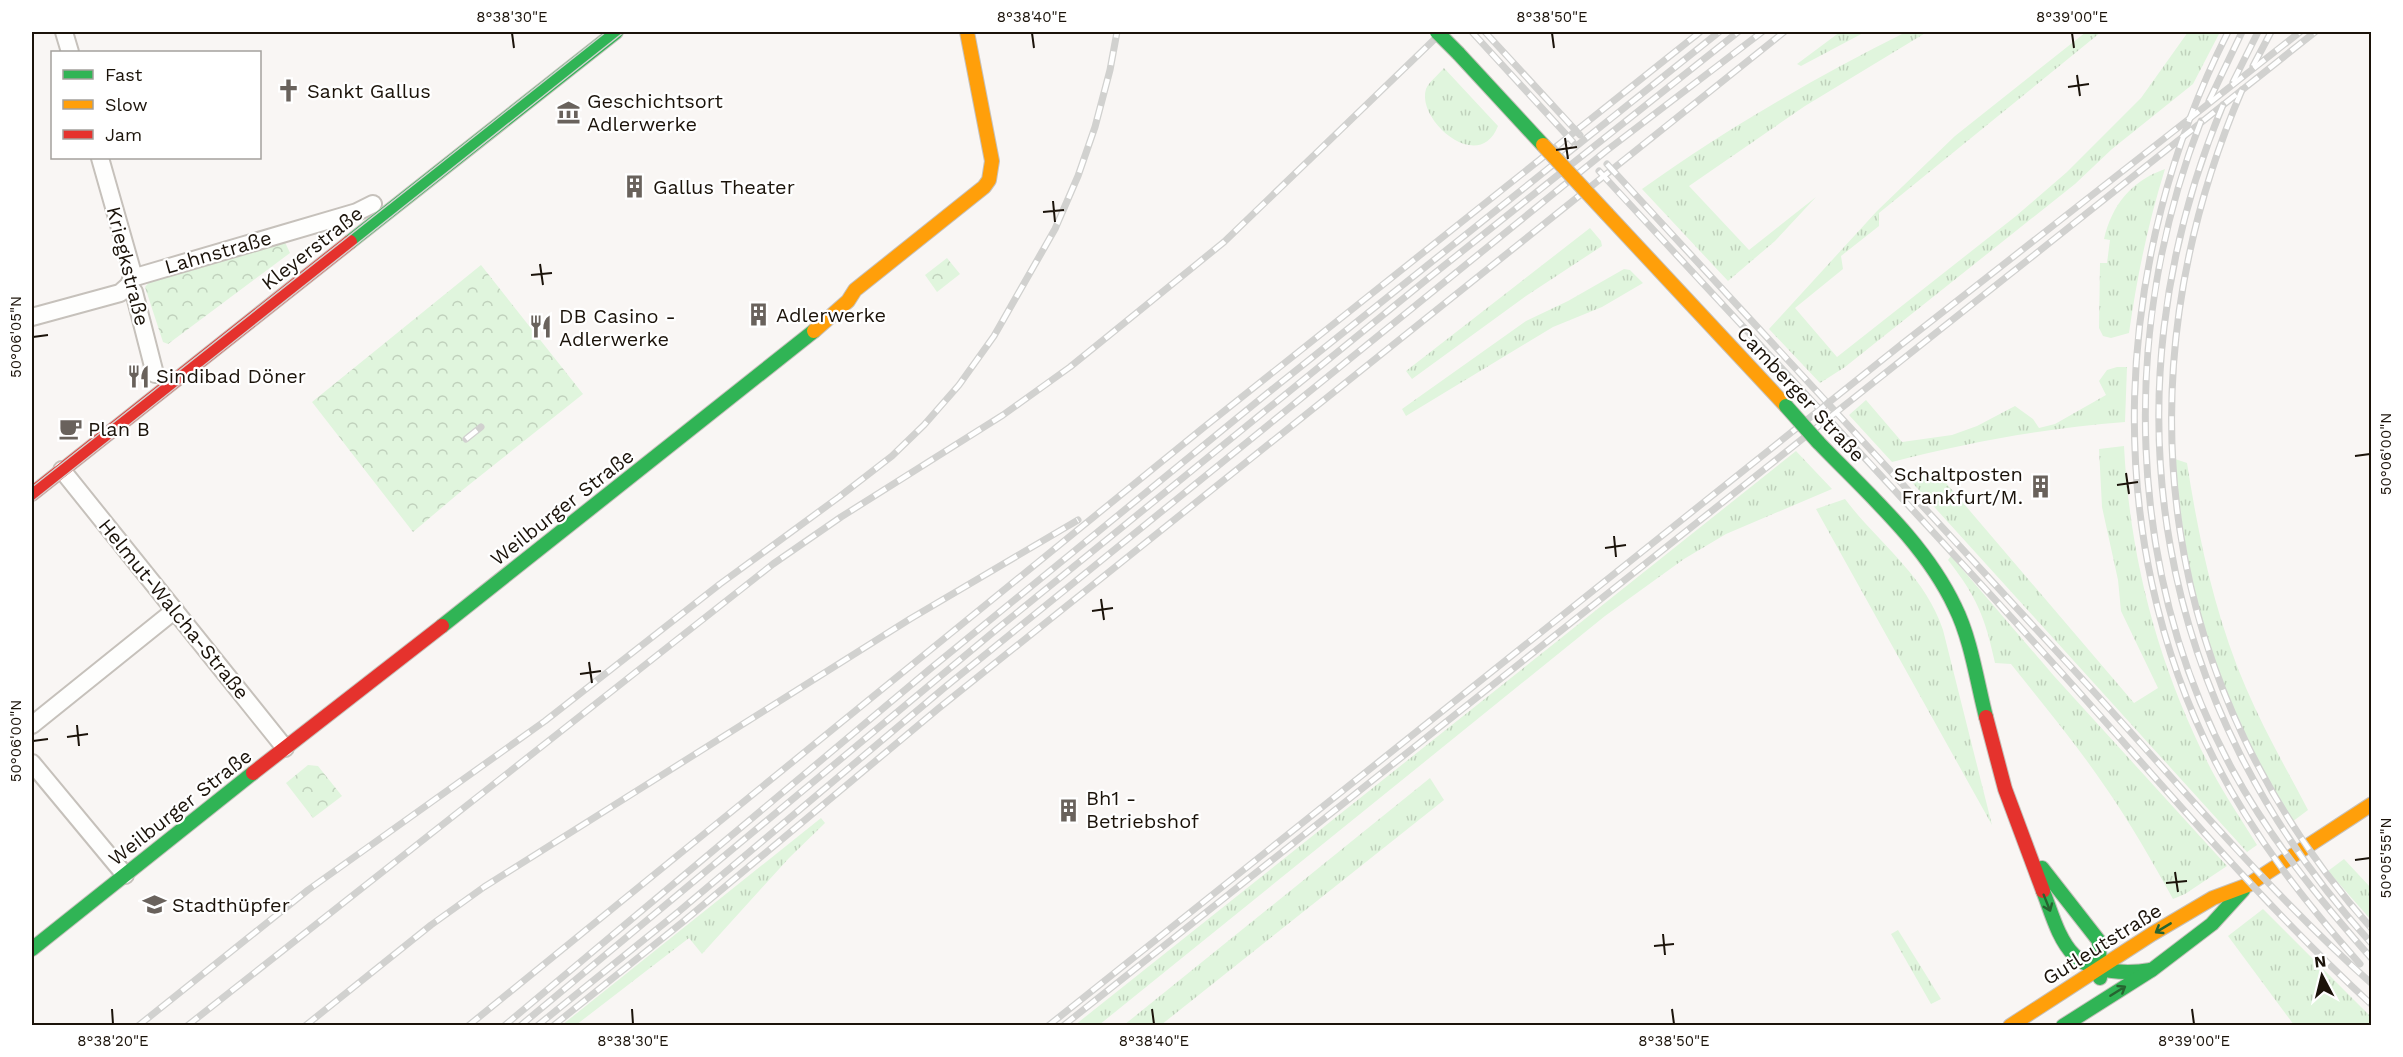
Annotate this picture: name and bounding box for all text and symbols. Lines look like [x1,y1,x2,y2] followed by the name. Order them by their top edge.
[476,8,548,26] text: 8°38'30"E
[997,8,1067,26] text: 8°38'40"E
[1516,8,1588,26] text: 8°38'50"E
[2036,8,2108,26] text: 8°39'00"E
[51,51,261,159] legend
[105,64,143,85] text: Fast
[276,78,302,104] church icon: Sankt Gallus
[307,79,431,103] place label: Sankt Gallus
[587,89,723,136] place label: Geschichtsort Adlerwerke
[105,94,148,115] text: Slow
[556,100,582,126] museum icon: Geschichtsort Adlerwerke
[105,124,142,145] text: Jam
[622,174,648,200] building icon: Gallus Theater
[653,175,795,199] place label: Gallus Theater
[257,201,367,295] street label: Kleyerstraße
[102,204,154,328] street label: Kriegkstraße
[162,225,274,279] street label: Lahnstraße
[7,296,25,378] text: 50°06'05"N
[745,302,771,328] building icon: Adlerwerke
[776,303,886,327] place label: Adlerwerke
[559,304,676,351] place label: DB Casino - Adlerwerke
[528,314,554,340] restaurant icon: DB Casino - Adlerwerke
[1732,321,1870,467] street label: Camberger Straße
[125,363,151,389] restaurant icon: Sindibad Döner
[156,364,306,388] place label: Sindibad Döner
[2377,413,2395,495] text: 50°06'00"N
[57,416,83,442] cafe icon: Plan B
[88,417,150,441] place label: Plan B
[486,444,638,570] street label: Weilburger Straße
[1894,462,2023,509] place label: Schaltposten Frankfurt/M.
[2028,473,2054,499] building icon: Schaltposten Frankfurt/M.
[94,514,254,704] street label: Helmut-Walcha-Straße
[7,700,25,782] text: 50°06'00"N
[104,744,256,870] street label: Weilburger Straße
[1086,786,1199,833] place label: Bh1 - Betriebshof
[1055,797,1081,823] building icon: Bh1 - Betriebshof
[2377,817,2395,899] text: 50°05'55"N
[141,892,167,918] school or university icon: Stadthüpfer
[172,893,290,917] place label: Stadthüpfer
[2042,893,2053,912] one-way arrow
[2038,898,2166,990] street label: Gutleutstraße
[2155,922,2172,934] one-way arrow
[2292,946,2352,1006] north arrow
[2313,951,2327,972] text: N
[2109,984,2126,996] one-way arrow
[77,1032,149,1050] text: 8°38'20"E
[597,1032,669,1050] text: 8°38'30"E
[1119,1032,1189,1050] text: 8°38'40"E
[1638,1032,1710,1050] text: 8°38'50"E
[2158,1032,2230,1050] text: 8°39'00"E

